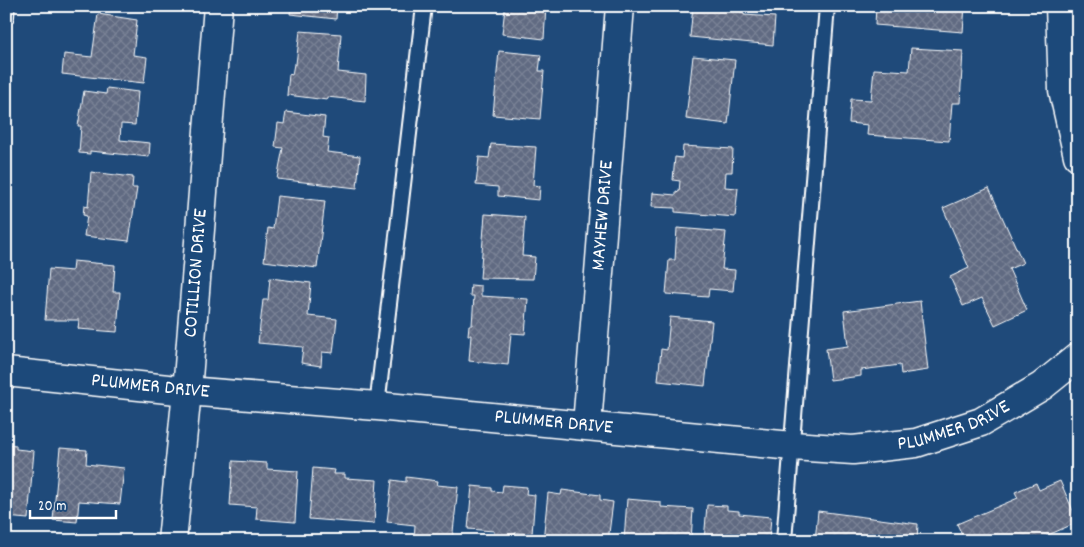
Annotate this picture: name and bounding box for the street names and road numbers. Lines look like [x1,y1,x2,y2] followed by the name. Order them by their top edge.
[585,160,622,272] street label: MAYHEW DRIVE
[177,208,216,339] street label: COTILLION DRIVE
[90,367,210,407] street label: PLUMMER DRIVE
[896,394,1016,459] street label: PLUMMER DRIVE
[493,403,614,443] street label: PLUMMER DRIVE

